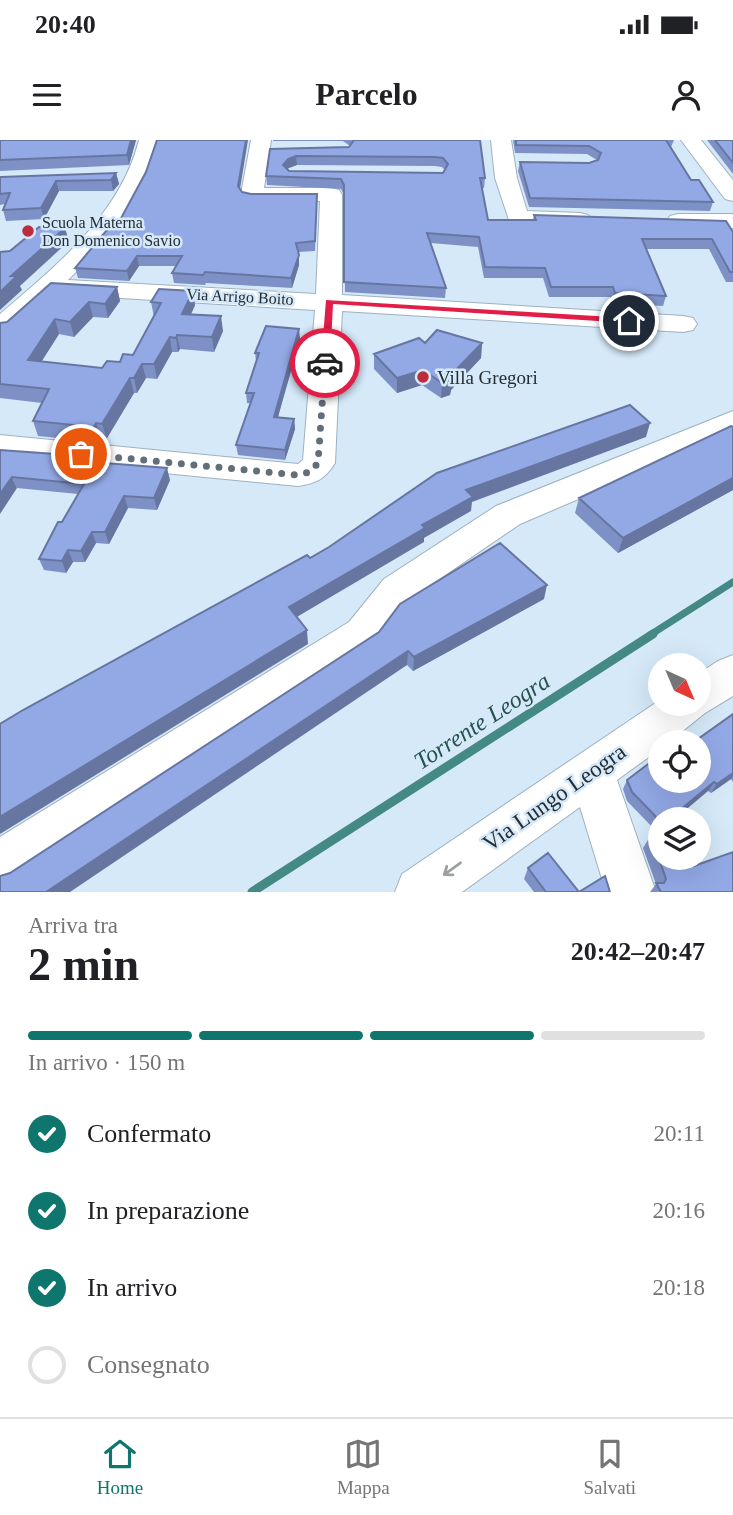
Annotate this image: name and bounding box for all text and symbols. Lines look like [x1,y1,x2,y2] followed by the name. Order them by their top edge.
[35,10,96,39] text: 20:40
[28,76,66,114] icon: menu
[315,76,418,112] text: Parcelo
[667,76,705,114] icon: person
[42,214,181,249] place label: Scuola Materna Don Domenico Savio
[20,223,36,239] marker: Scuola Materna Don Domenico Savio
[186,285,294,309] street label: Via Arrigo Boito
[599,291,659,351] pin
[610,302,648,340] icon: home
[290,328,360,398] courier
[306,344,344,382] icon: car
[437,367,538,388] place label: Villa Gregori
[415,369,431,385] marker: Villa Gregori
[51,424,111,484] pin
[62,435,100,473] icon: bag
[648,653,710,716] north arrow
[648,653,711,870] map controls
[409,668,555,774] water label: Torrente Leogra
[648,730,711,793] button: locate
[478,739,630,856] street label: Via Lungo Leogra
[648,807,711,870] button: layers
[443,862,462,876] one-way arrow
[28,913,118,938] text: Arriva tra
[571,937,705,966] text: 20:42–20:47
[28,939,139,990] text: 2 min
[28,1050,185,1075] text: In arrivo · 150 m
[28,1115,66,1153] icon: check
[87,1119,211,1148] text: Confermato
[653,1121,705,1146] text: 20:11
[28,1192,66,1230] icon: check
[87,1196,249,1225] text: In preparazione
[653,1198,705,1223] text: 20:16
[28,1269,66,1307] icon: check
[87,1273,177,1302] text: In arrivo
[653,1275,705,1300] text: 20:18
[87,1350,210,1379] text: Consegnato
[97,1435,143,1499] tab: Home
[337,1435,390,1499] tab: Mappa
[583,1435,636,1499] tab: Salvati

